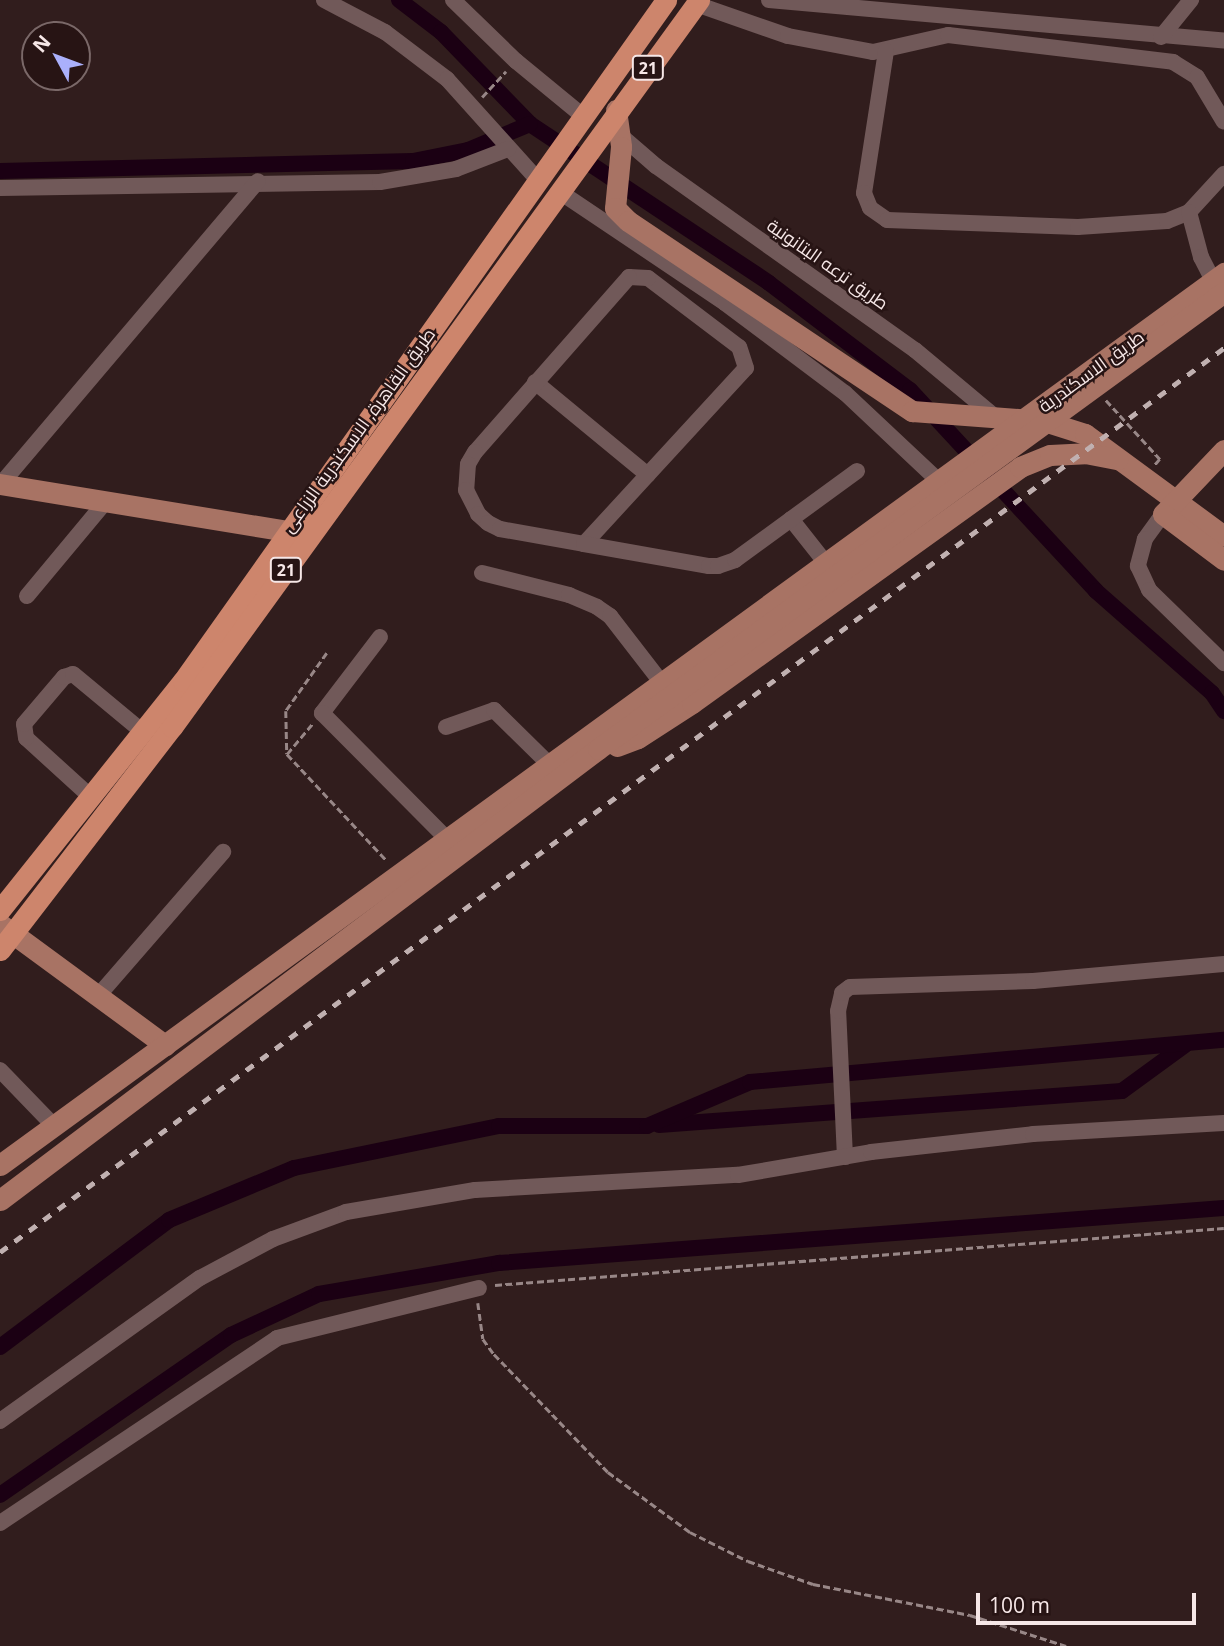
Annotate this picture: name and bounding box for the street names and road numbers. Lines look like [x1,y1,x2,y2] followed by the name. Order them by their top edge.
[630,55,666,80] road number: 21
[763,214,893,314] street label: طريق ترعه البتانونية
[277,324,439,536] street label: طريق القاهرة, الاسكندرية الزراعى
[1034,325,1148,417] street label: طريق الاسكندرية
[268,558,304,582] road number: 21

